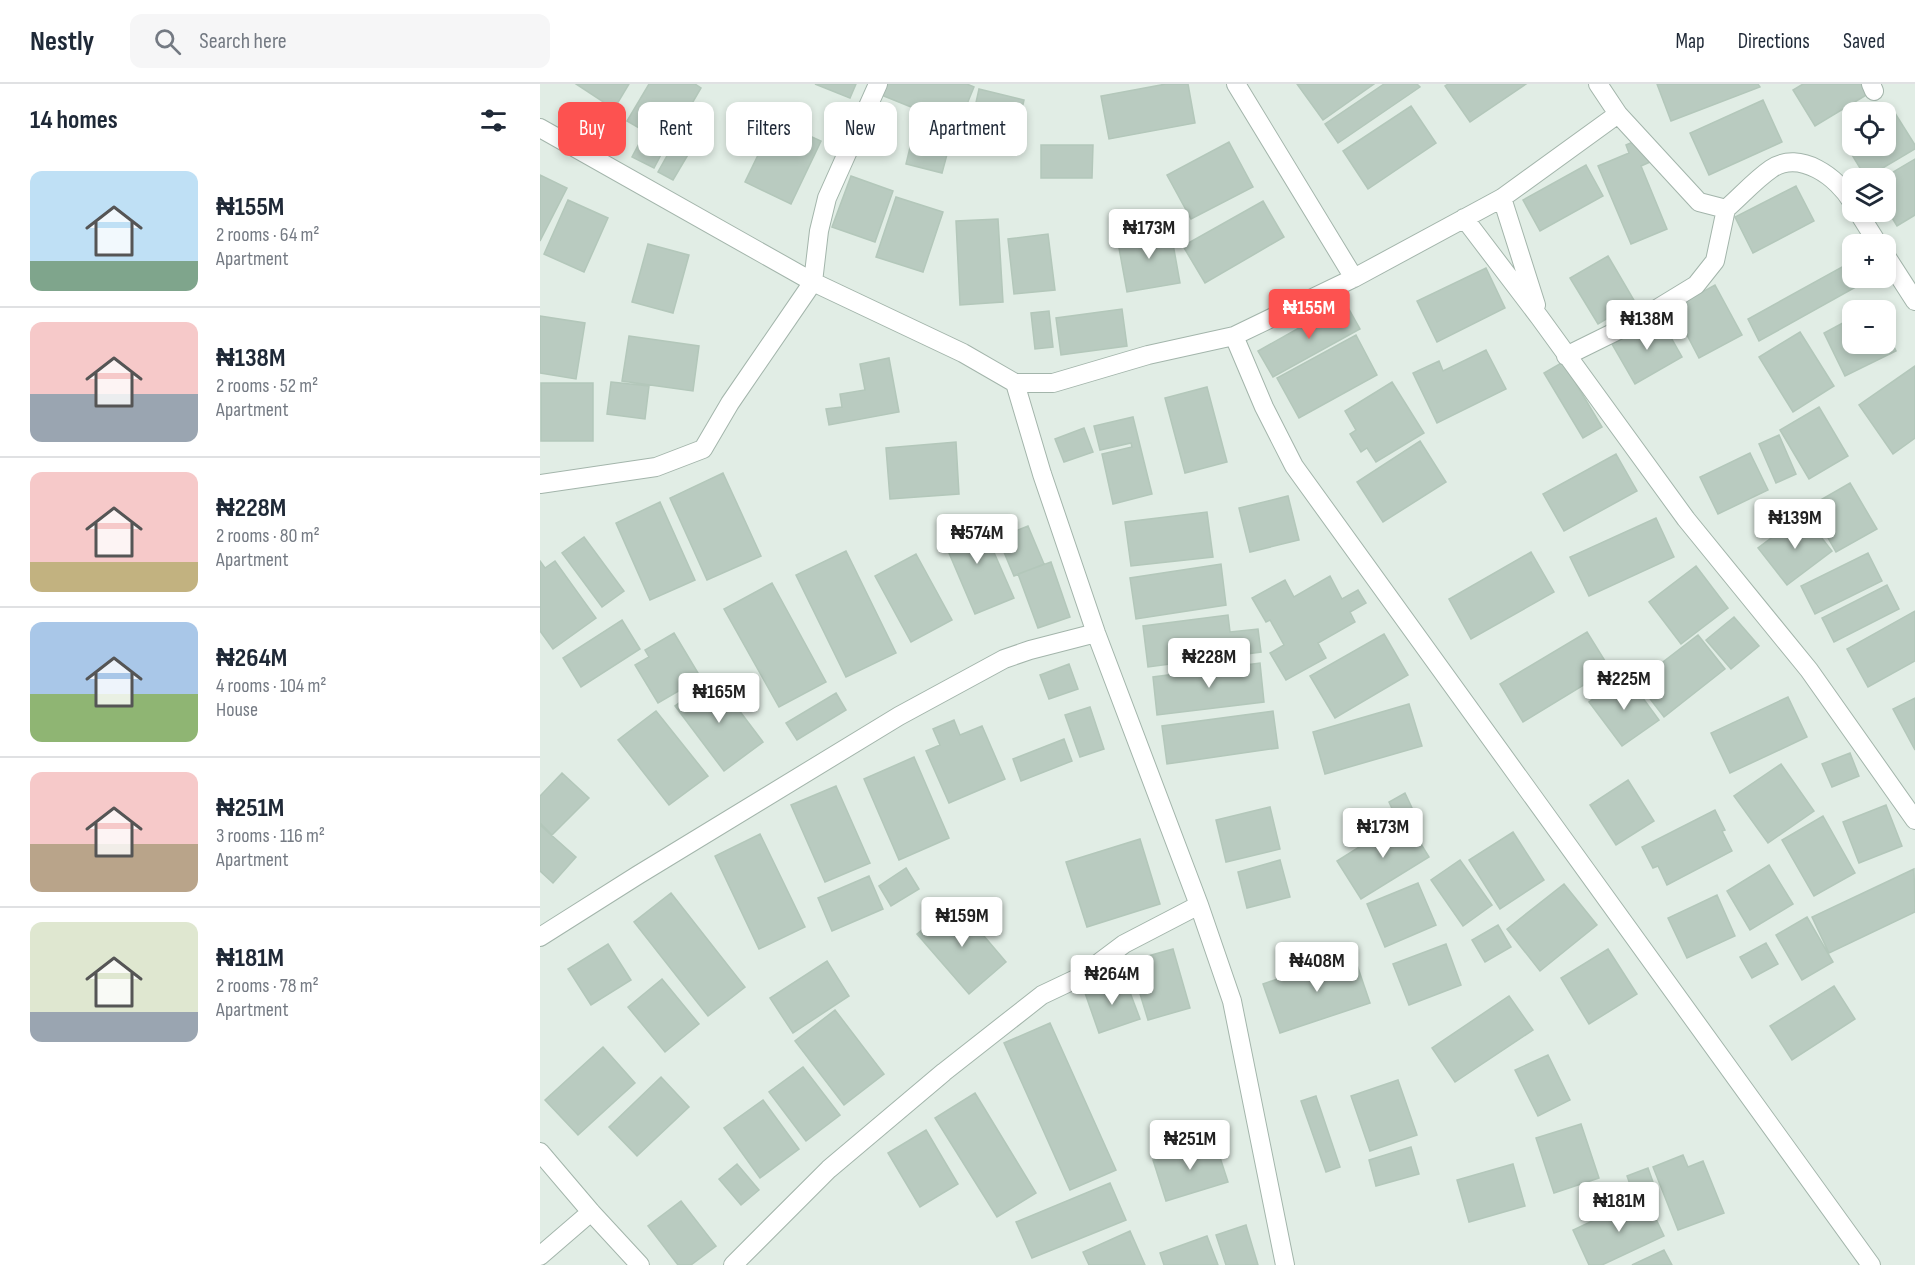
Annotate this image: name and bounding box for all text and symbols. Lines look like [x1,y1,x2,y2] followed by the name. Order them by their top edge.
[130,14,550,68] search box
[30,25,94,58] text: Nestly
[151,25,184,58] icon: search
[199,28,287,55] text: Search here
[1675,29,1705,54] text: Map
[1738,29,1810,54] text: Directions
[1843,29,1885,54] text: Saved
[558,102,626,156] chip: Buy
[638,102,714,156] chip: Rent
[726,102,812,156] chip: Filters
[824,102,897,156] chip: New
[909,102,1027,156] chip: Apartment
[1842,102,1896,354] map controls
[1842,102,1896,156] button: locate
[477,104,510,137] icon: filters
[30,105,118,136] text: 14 homes
[1842,168,1896,222] button: layers
[216,192,284,223] text: ₦155M
[78,195,150,267] icon: home
[1107,209,1191,260] pin: ₦173M
[1123,216,1175,240] text: ₦173M
[216,223,320,247] text: 2 rooms · 64 m²
[1842,234,1896,288] button: +
[216,247,289,271] text: Apartment
[1267,289,1351,340] pin: ₦155M
[1283,296,1335,320] text: ₦155M
[1605,300,1689,351] pin: ₦138M
[1842,300,1896,354] button: −
[1620,307,1674,331] text: ₦138M
[216,343,285,374] text: ₦138M
[78,346,150,418] icon: home
[216,374,318,398] text: 2 rooms · 52 m²
[216,398,289,422] text: Apartment
[216,493,286,524] text: ₦228M
[78,496,150,568] icon: home
[1753,499,1837,550] pin: ₦139M
[1768,506,1822,530] text: ₦139M
[935,514,1019,565] pin: ₦574M
[951,521,1003,545] text: ₦574M
[216,524,320,548] text: 2 rooms · 80 m²
[216,548,289,572] text: Apartment
[1167,638,1251,689] pin: ₦228M
[216,643,287,674] text: ₦264M
[1182,645,1236,669] text: ₦228M
[78,646,150,718] icon: home
[1582,660,1666,711] pin: ₦225M
[1597,667,1651,691] text: ₦225M
[677,673,761,724] pin: ₦165M
[216,674,326,698] text: 4 rooms · 104 m²
[692,680,746,704] text: ₦165M
[216,698,258,722] text: House
[216,793,284,824] text: ₦251M
[78,796,150,868] icon: home
[1341,808,1425,859] pin: ₦173M
[1357,815,1409,839] text: ₦173M
[216,824,325,848] text: 3 rooms · 116 m²
[216,848,289,872] text: Apartment
[920,897,1004,948] pin: ₦159M
[935,904,989,928] text: ₦159M
[1275,942,1359,993] pin: ₦408M
[216,943,284,974] text: ₦181M
[78,946,150,1018] icon: home
[1289,949,1345,973] text: ₦408M
[1070,955,1154,1006] pin: ₦264M
[1085,962,1139,986] text: ₦264M
[216,974,319,998] text: 2 rooms · 78 m²
[216,998,289,1022] text: Apartment
[1148,1120,1232,1171] pin: ₦251M
[1164,1127,1216,1151] text: ₦251M
[1577,1182,1661,1233] pin: ₦181M
[1593,1189,1645,1213] text: ₦181M

